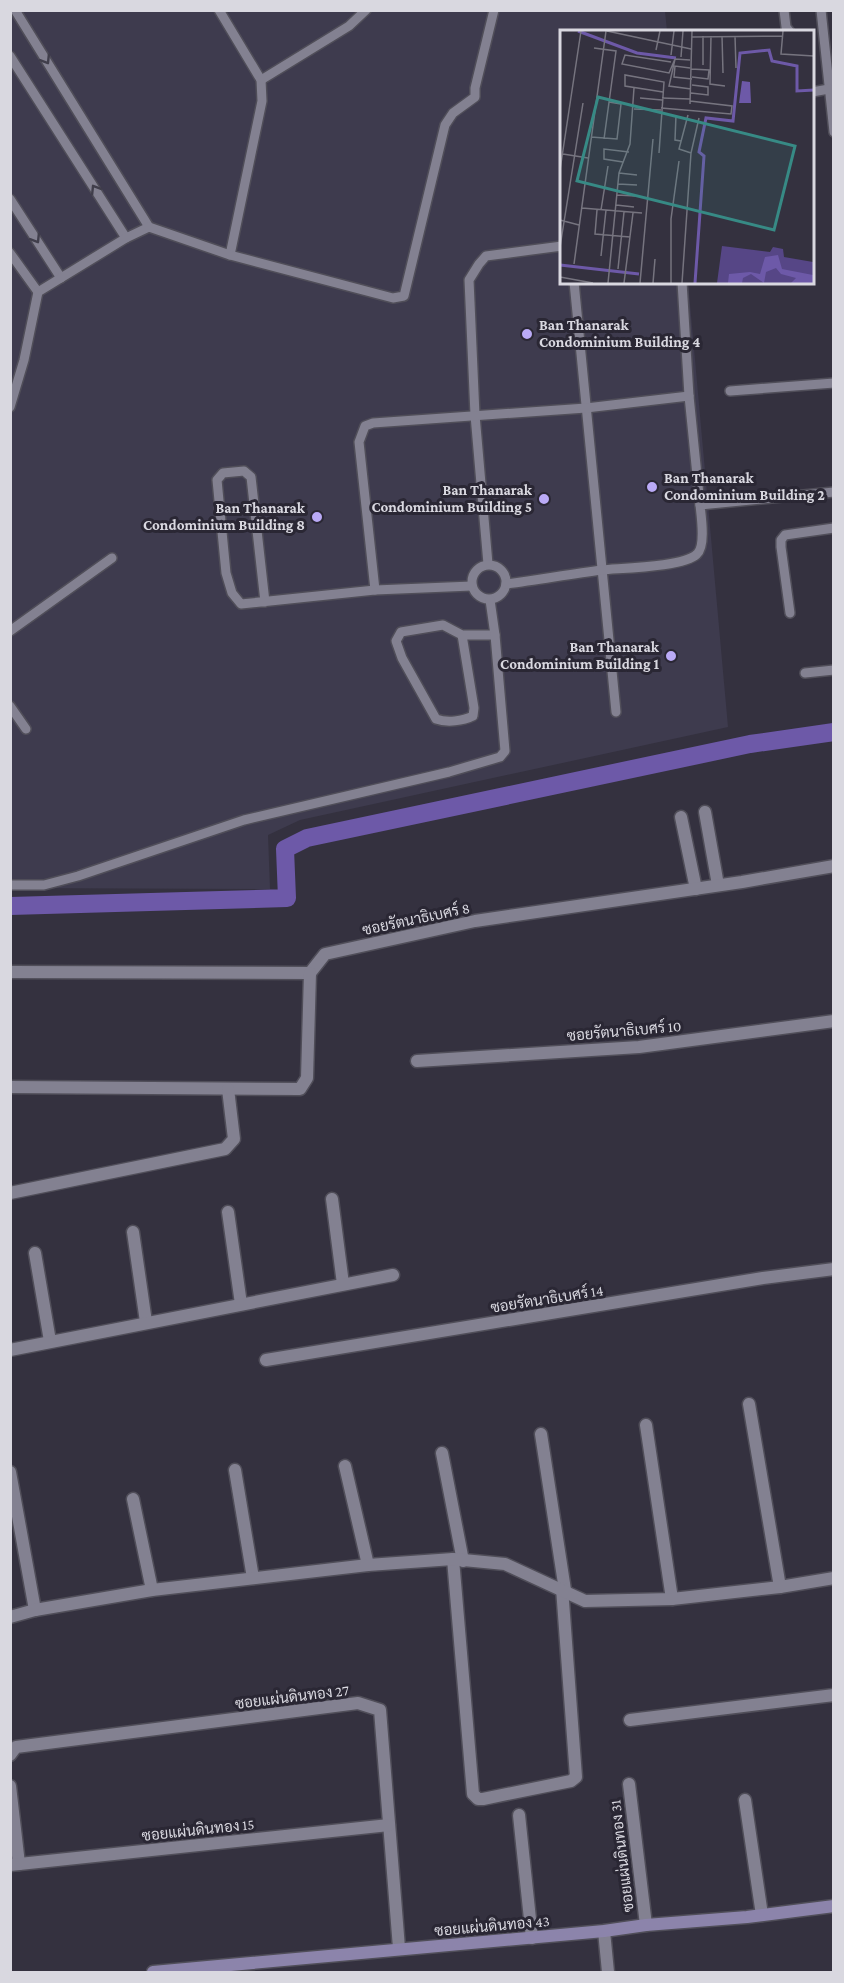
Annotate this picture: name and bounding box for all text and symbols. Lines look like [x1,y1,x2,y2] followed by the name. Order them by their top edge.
[560,30,814,284] inset map
[38,54,50,64] one-way arrow
[90,185,102,195] one-way arrow
[28,233,40,243] one-way arrow
[539,317,700,350] place label: Ban Thanarak Condominium Building 4
[520,327,534,341] marker: Ban Thanarak Condominium Building 4
[664,470,825,503] place label: Ban Thanarak Condominium Building 2
[645,480,659,494] marker: Ban Thanarak Condominium Building 2
[371,482,533,515] place label: Ban Thanarak Condominium Building 5
[537,492,551,506] marker: Ban Thanarak Condominium Building 5
[143,500,306,533] place label: Ban Thanarak Condominium Building 8
[310,510,324,524] marker: Ban Thanarak Condominium Building 8
[500,639,660,672] place label: Ban Thanarak Condominium Building 1
[664,649,678,663] marker: Ban Thanarak Condominium Building 1
[360,898,471,938] street label: ซอยรัตนาธิเบศร์ 8
[566,1016,682,1044] street label: ซอยรัตนาธิเบศร์ 10
[489,1280,605,1316] street label: ซอยรัตนาธิเบศร์ 14
[234,1680,350,1712] street label: ซอยแผ่นดินทอง 27
[605,1799,637,1913] street label: ซอยแผ่นดินทอง 31
[141,1814,255,1844] street label: ซอยแผ่นดินทอง 15
[434,1911,550,1939] street label: ซอยแผ่นดินทอง 43

